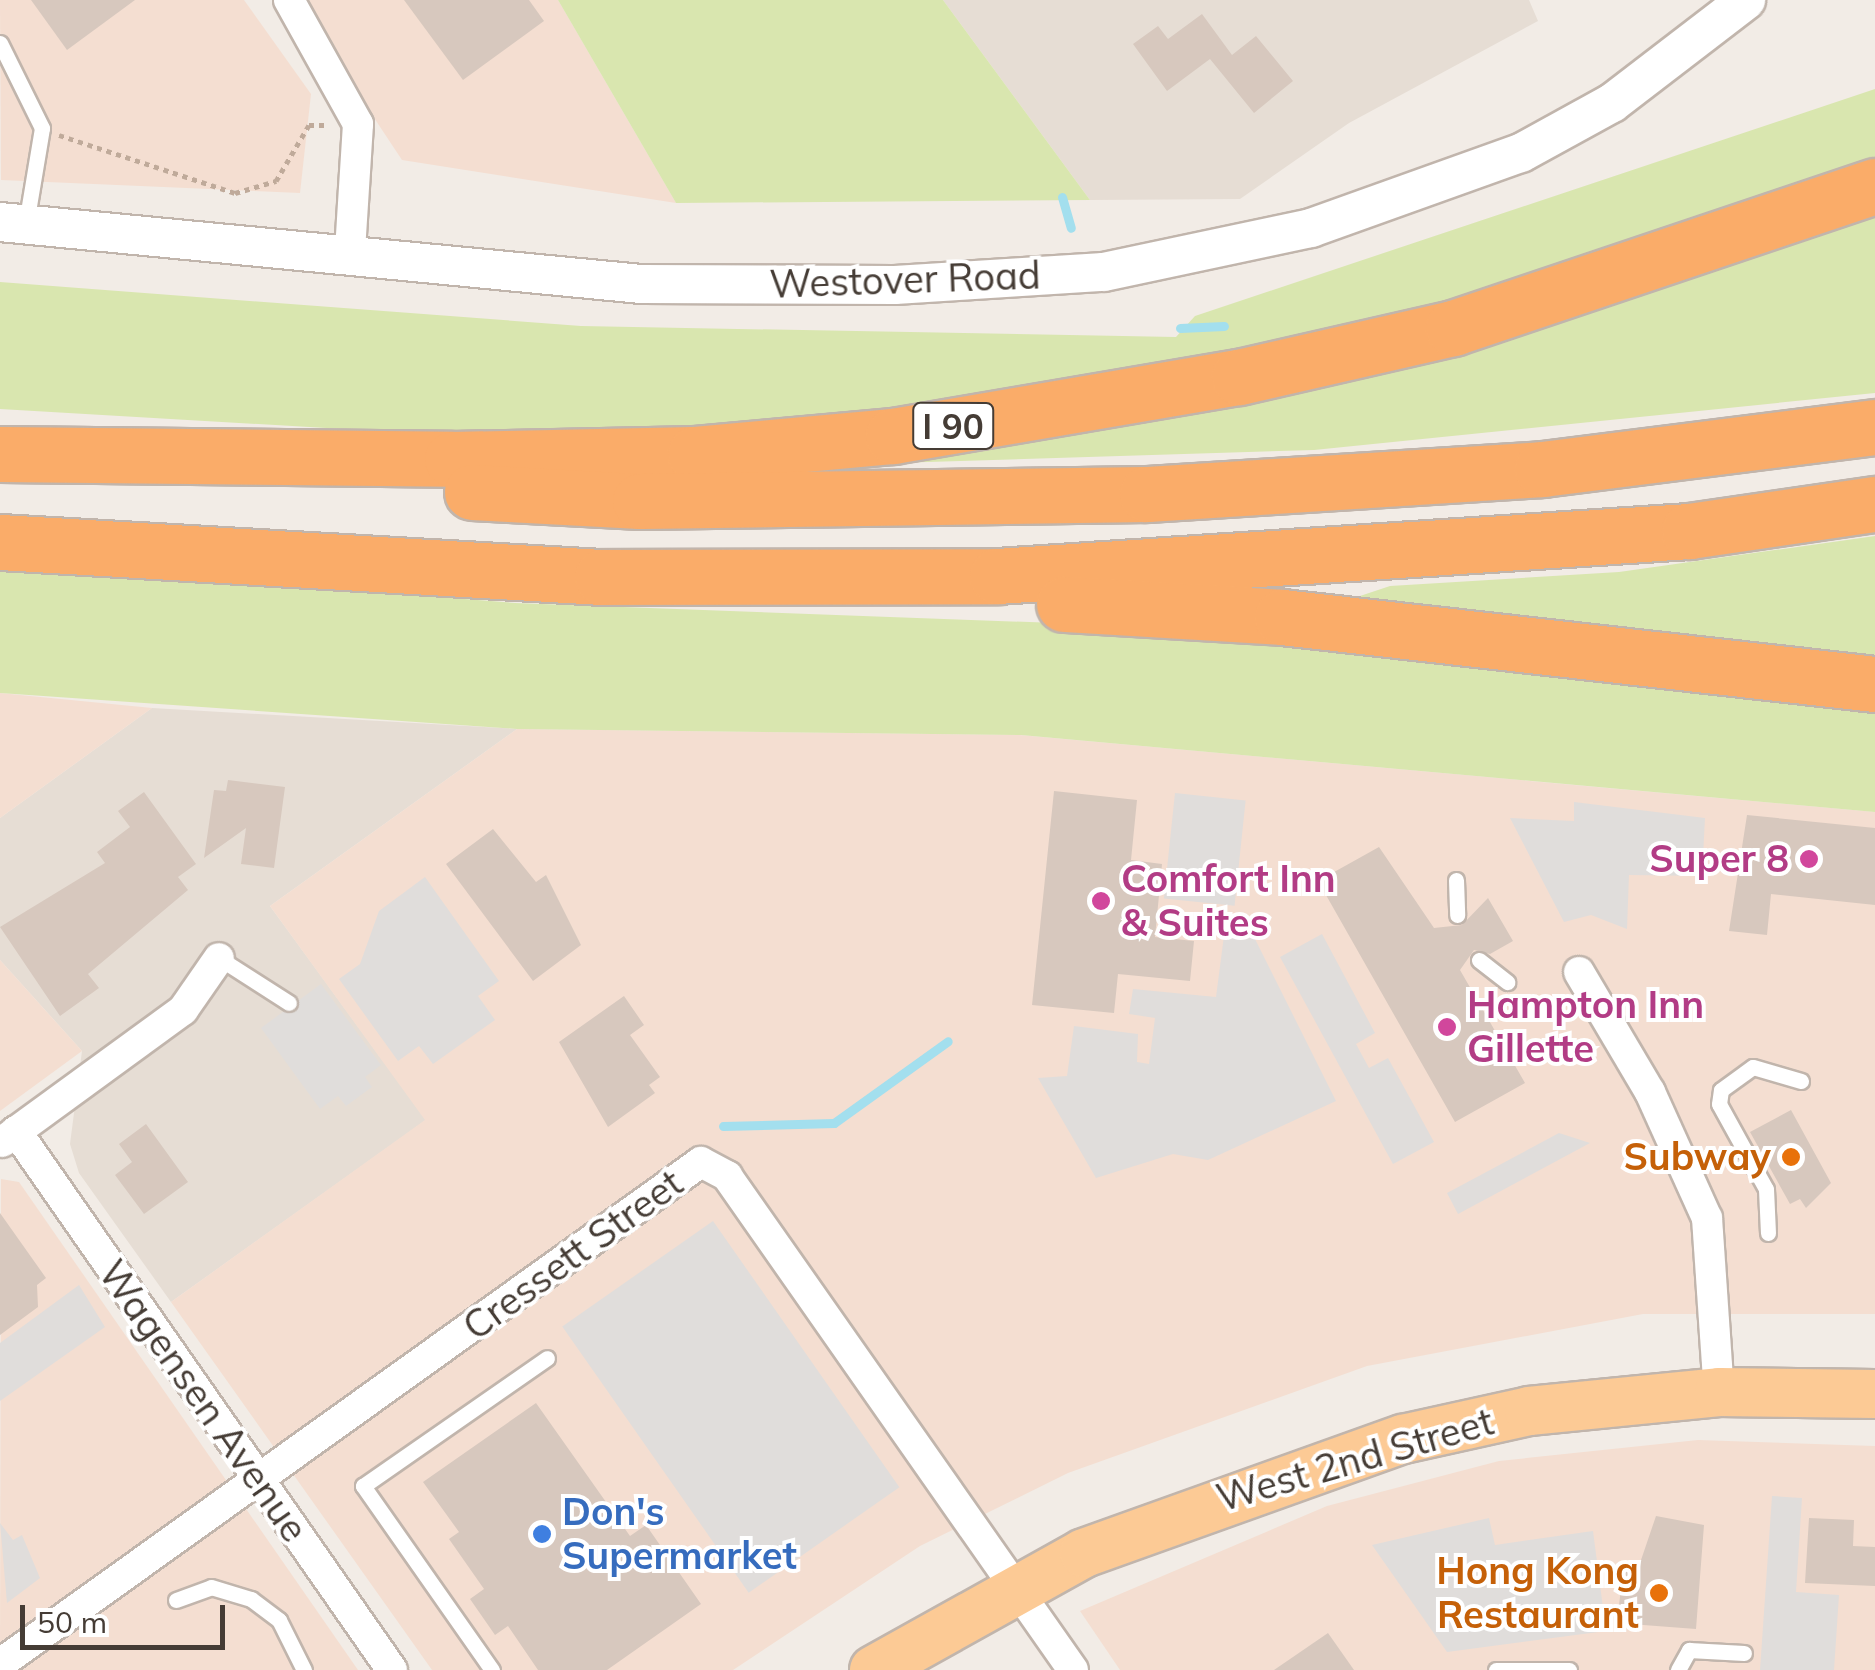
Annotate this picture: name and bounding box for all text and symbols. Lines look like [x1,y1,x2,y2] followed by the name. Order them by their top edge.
[769,252,1041,308] street label: Westover Road
[910,396,996,456] road number: I 90
[1649,836,1789,882] place label: Super 8
[1798,848,1820,870] marker: Super 8
[1121,856,1336,946] place label: Comfort Inn & Suites
[1090,890,1112,912] marker: Comfort Inn & Suites
[1467,982,1704,1072] place label: Hampton Inn Gillette
[1436,1016,1458,1038] marker: Hampton Inn Gillette
[1623,1134,1771,1180] place label: Subway
[1780,1146,1802,1168] marker: Subway
[455,1160,691,1350] street label: Cressett Street
[89,1252,317,1550] street label: Wagensen Avenue
[1212,1399,1498,1521] street label: West 2nd Street
[562,1489,797,1578] place label: Don's Supermarket
[531,1523,553,1545] marker: Don's Supermarket
[1436,1548,1639,1638] place label: Hong Kong Restaurant
[1648,1582,1670,1604] marker: Hong Kong Restaurant
[25,1585,230,1647] scale bar
[37,1603,107,1641] text: 50 m

